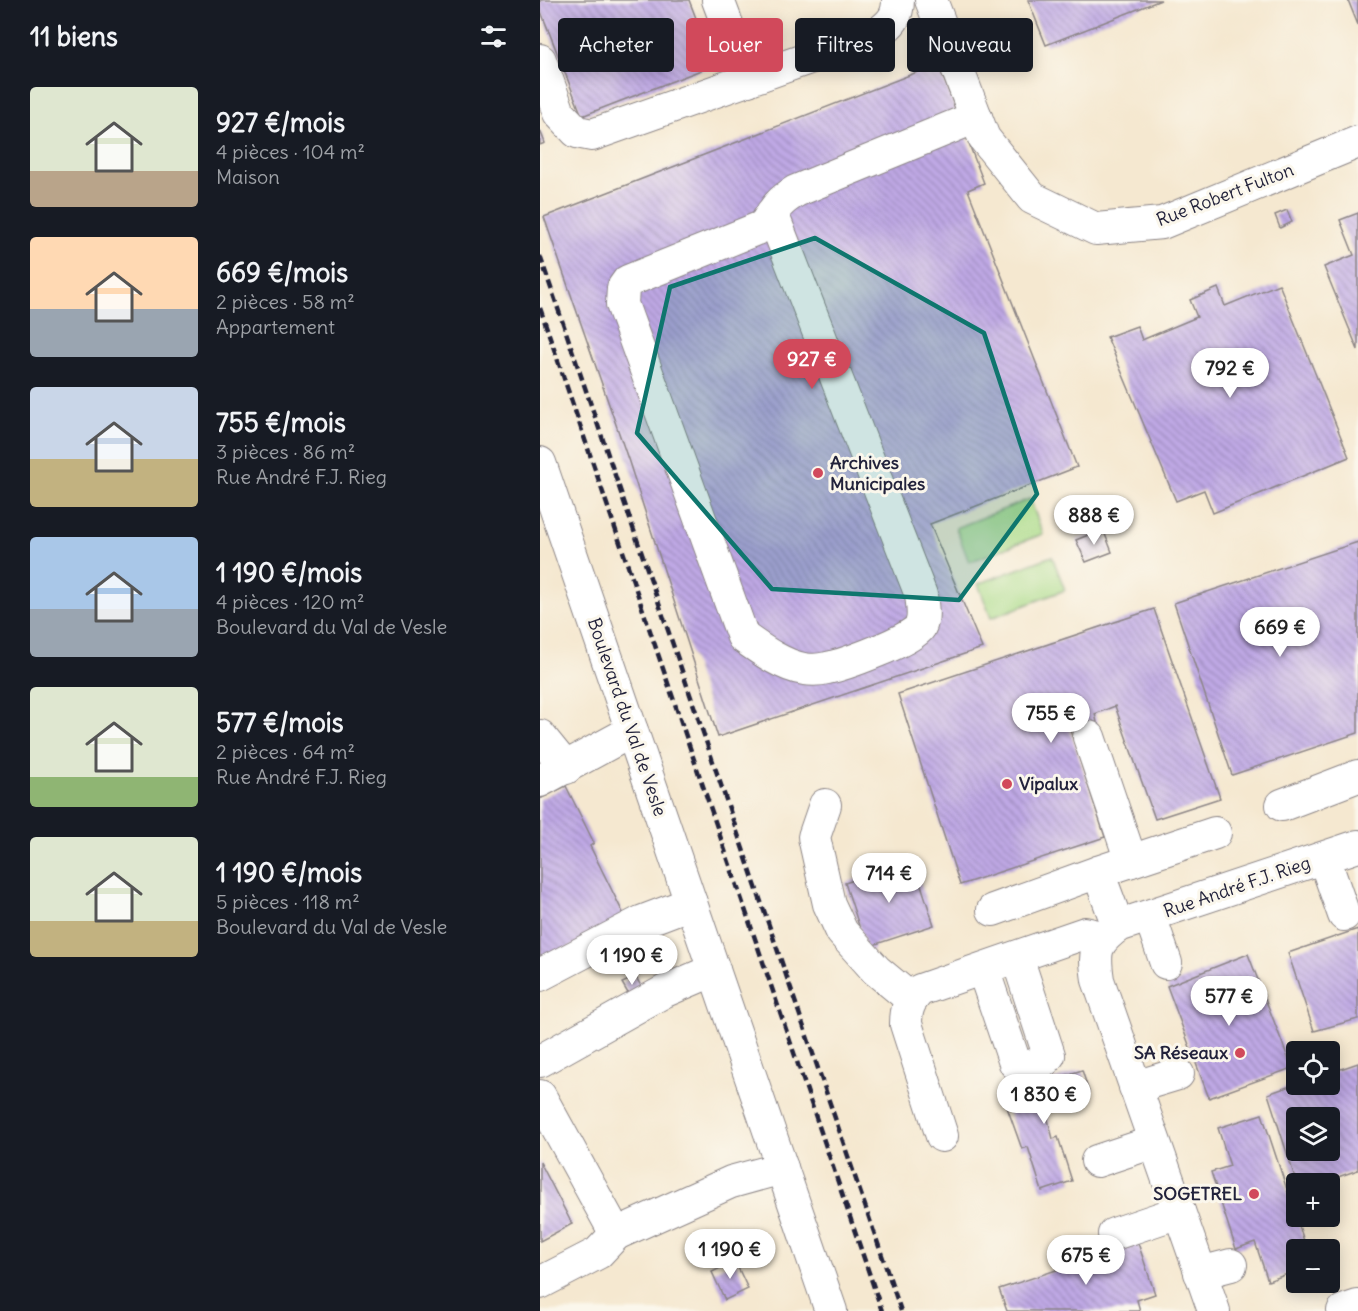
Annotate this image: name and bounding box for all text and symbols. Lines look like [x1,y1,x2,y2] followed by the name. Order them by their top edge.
[558,18,674,72] chip: Acheter
[686,18,783,72] chip: Louer
[795,18,895,72] chip: Filtres
[907,18,1033,72] chip: Nouveau
[30,20,118,53] text: 11 biens
[477,20,510,53] icon: filters
[216,106,345,139] text: 927 €/mois
[78,111,150,183] icon: home
[216,139,365,164] text: 4 pièces · 104 m²
[1153,158,1297,231] street label: Rue Robert Fulton
[216,164,280,189] text: Maison
[216,256,348,289] text: 669 €/mois
[78,261,150,333] icon: home
[216,289,355,314] text: 2 pièces · 58 m²
[216,314,335,339] text: Appartement
[770,339,854,390] pin: 927 €
[787,346,837,371] text: 927 €
[1188,348,1272,399] pin: 792 €
[1205,355,1255,380] text: 792 €
[216,406,346,439] text: 755 €/mois
[78,411,150,483] icon: home
[216,439,355,464] text: 3 pièces · 86 m²
[830,451,925,495] place label: Archives Municipales
[216,464,387,489] text: Rue André F.J. Rieg
[811,466,825,480] marker: Archives Municipales
[1052,495,1136,546] pin: 888 €
[1068,502,1120,527] text: 888 €
[216,556,362,589] text: 1 190 €/mois
[78,561,150,633] icon: home
[216,589,364,614] text: 4 pièces · 120 m²
[1238,607,1322,658] pin: 669 €
[216,614,447,639] text: Boulevard du Val de Vesle
[1254,614,1306,639] text: 669 €
[583,615,672,819] street label: Boulevard du Val de Vesle
[1009,693,1093,744] pin: 755 €
[1026,700,1076,725] text: 755 €
[216,706,344,739] text: 577 €/mois
[78,711,150,783] icon: home
[216,739,355,764] text: 2 pièces · 64 m²
[216,764,387,789] text: Rue André F.J. Rieg
[1019,772,1078,795] place label: Vipalux
[1000,777,1014,791] marker: Vipalux
[1160,851,1313,922] street label: Rue André F.J. Rieg
[847,853,931,904] pin: 714 €
[216,856,362,889] text: 1 190 €/mois
[866,860,912,885] text: 714 €
[78,861,150,933] icon: home
[216,889,360,914] text: 5 pièces · 118 m²
[216,914,447,939] text: Boulevard du Val de Vesle
[577,935,687,986] pin: 1 190 €
[601,942,663,967] text: 1 190 €
[1187,976,1271,1027] pin: 577 €
[1205,983,1253,1008] text: 577 €
[1134,1041,1228,1064] place label: SA Réseaux
[1286,1041,1340,1293] map controls
[1286,1041,1340,1095] button: locate
[1233,1046,1247,1060] marker: SA Réseaux
[989,1074,1099,1125] pin: 1 830 €
[1011,1081,1077,1106] text: 1 830 €
[1286,1107,1340,1161] button: layers
[1286,1173,1340,1227] button: +
[1153,1182,1242,1205] place label: SOGETREL
[1247,1187,1261,1201] marker: SOGETREL
[675,1229,785,1280] pin: 1 190 €
[1044,1235,1128,1286] pin: 675 €
[699,1236,761,1261] text: 1 190 €
[1286,1239,1340,1293] button: −
[1061,1242,1111,1267] text: 675 €

